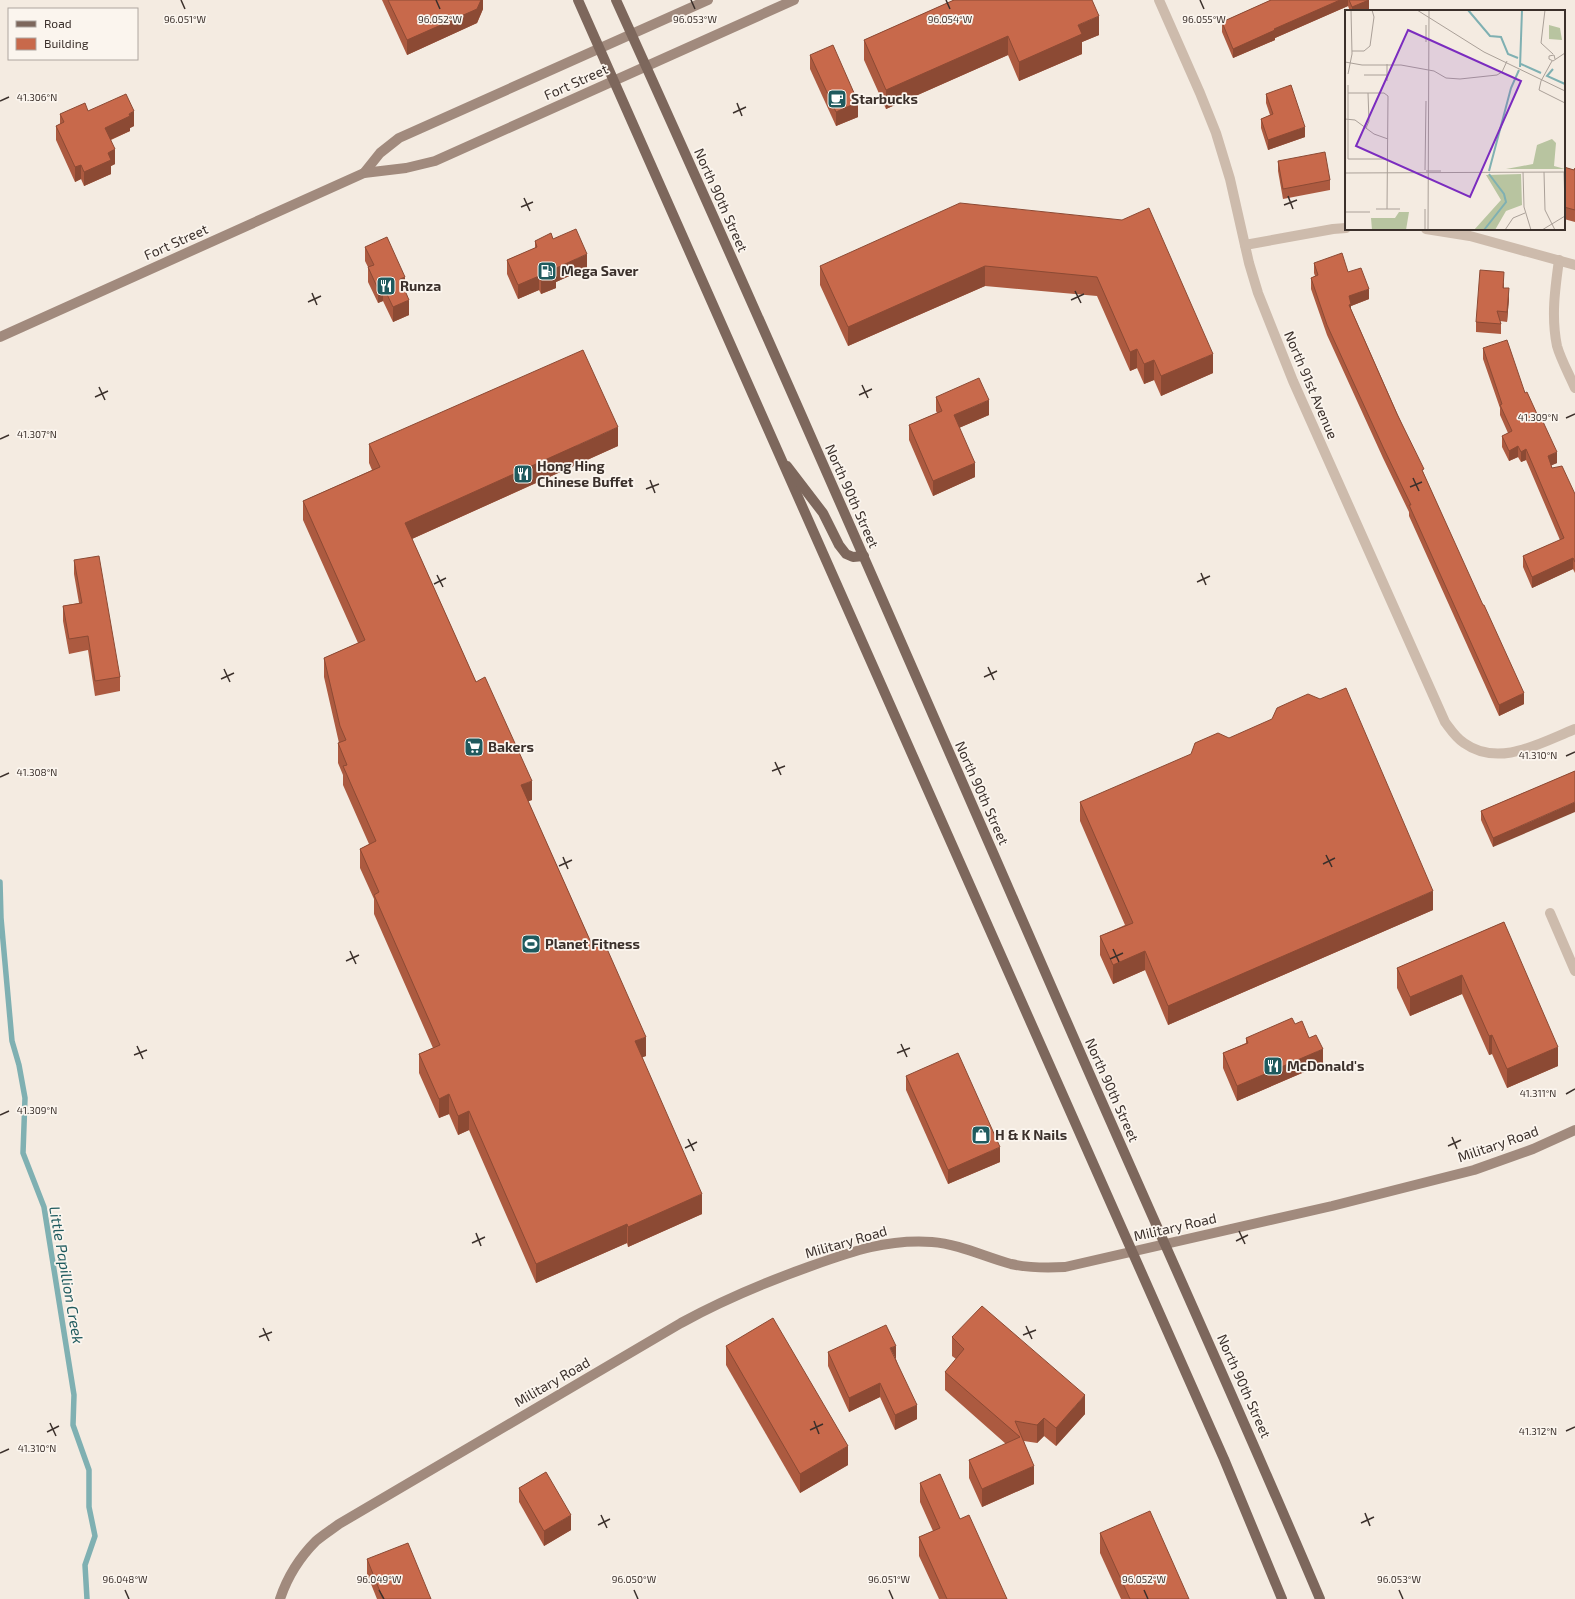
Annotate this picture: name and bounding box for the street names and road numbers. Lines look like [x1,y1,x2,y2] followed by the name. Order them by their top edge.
[541,60,610,103] street label: Fort Street
[691,145,752,254] street label: North 90th Street
[141,220,210,263] street label: Fort Street
[1281,328,1342,441] street label: North 91st Avenue
[822,441,883,550] street label: North 90th Street
[952,738,1013,847] street label: North 90th Street
[1082,1035,1143,1144] street label: North 90th Street
[1455,1122,1541,1165] street label: Military Road
[1132,1209,1218,1244] street label: Military Road
[803,1222,889,1261] street label: Military Road
[1214,1331,1275,1440] street label: North 90th Street
[511,1353,593,1410] street label: Military Road

